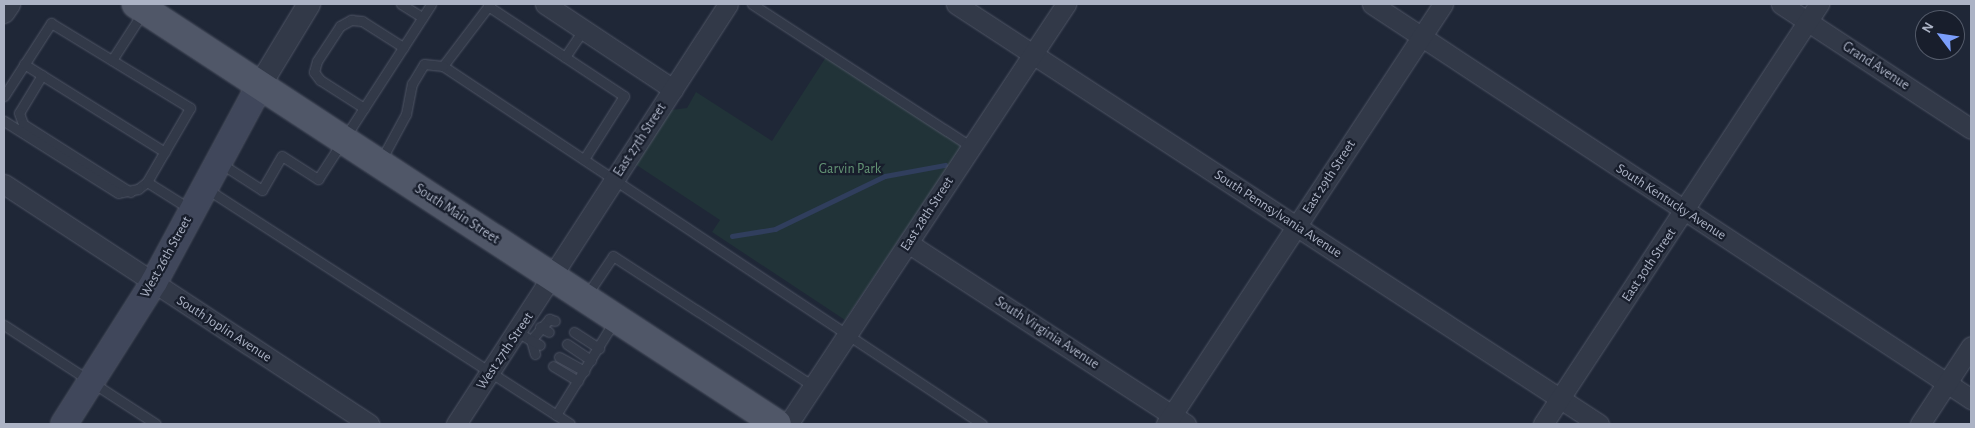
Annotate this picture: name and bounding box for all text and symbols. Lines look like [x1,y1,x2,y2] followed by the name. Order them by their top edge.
[1915,10,1965,60] north arrow
[1919,20,1937,36] text: N
[1839,38,1913,94] street label: Grand Avenue
[610,100,670,180] street label: East 27th Street
[1299,137,1359,217] street label: East 29th Street
[1613,160,1729,244] street label: South Kentucky Avenue
[819,161,881,177] park label: Garvin Park
[1211,166,1345,262] street label: South Pennsylvania Avenue
[897,174,957,254] street label: East 28th Street
[411,180,503,248] street label: South Main Street
[137,213,195,301] street label: West 26th Street
[1618,225,1680,305] street label: East 30th Street
[173,292,275,366] street label: South Joplin Avenue
[992,293,1102,373] street label: South Virginia Avenue
[473,309,537,393] street label: West 27th Street

